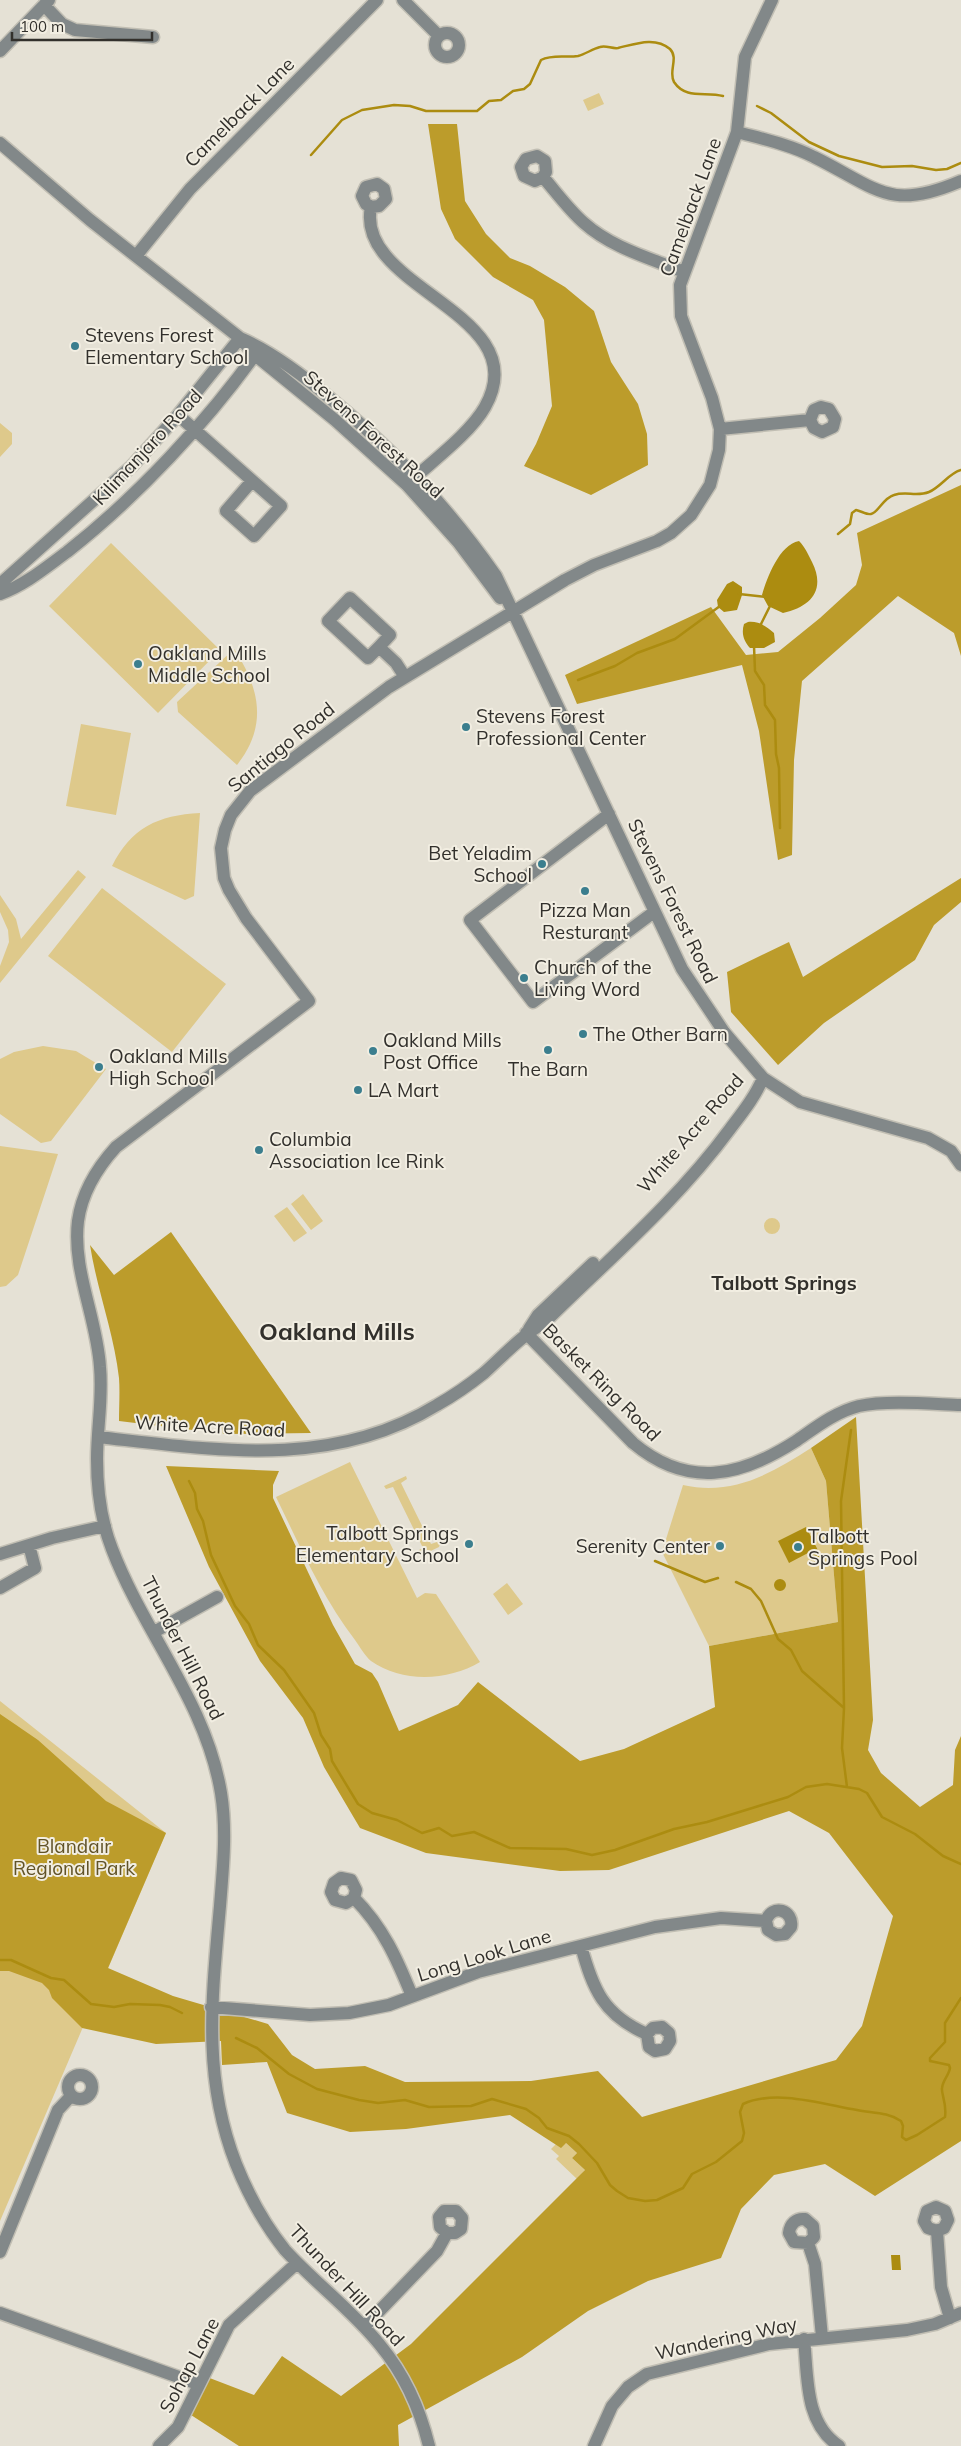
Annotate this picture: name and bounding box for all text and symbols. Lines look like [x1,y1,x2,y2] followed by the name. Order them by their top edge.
[12,10,152,42] scale bar
[20,17,64,36] text: 100 m
[179,52,299,172] street label: Camelback Lane
[654,134,726,280] street label: Camelback Lane
[85,323,248,369] place label: Stevens Forest Elementary School
[69,340,81,352] marker: Stevens Forest Elementary School
[299,365,449,503] street label: Stevens Forest Road
[87,384,207,510] street label: Kilimanjaro Road
[148,641,270,687] place label: Oakland Mills Middle School
[132,658,144,670] marker: Oakland Mills Middle School
[223,697,339,797] street label: Santiago Road
[476,704,646,750] place label: Stevens Forest Professional Center
[460,721,472,733] marker: Stevens Forest Professional Center
[623,815,723,987] street label: Stevens Forest Road
[428,841,532,887] place label: Bet Yeladim School
[536,858,548,870] marker: Bet Yeladim School
[579,885,591,897] marker: Pizza Man Resturant
[539,898,631,944] place label: Pizza Man Resturant
[534,955,652,1001] place label: Church of the Living Word
[518,972,530,984] marker: Church of the Living Word
[593,1022,728,1046] place label: The Other Barn
[383,1028,502,1074] place label: Oakland Mills Post Office
[577,1028,589,1040] marker: The Other Barn
[109,1044,228,1090] place label: Oakland Mills High School
[542,1044,554,1056] marker: The Barn
[367,1045,379,1057] marker: Oakland Mills Post Office
[508,1057,588,1081] place label: The Barn
[93,1061,105,1073] marker: Oakland Mills High School
[632,1068,748,1198] street label: White Acre Road
[368,1078,439,1102] place label: LA Mart
[352,1084,364,1096] marker: LA Mart
[269,1127,444,1173] place label: Columbia Association Ice Rink
[253,1144,265,1156] marker: Columbia Association Ice Rink
[711,1270,857,1295] district label: Talbott Springs
[259,1316,415,1346] district label: Oakland Mills
[538,1318,666,1446] street label: Basket Ring Road
[134,1410,286,1442] street label: White Acre Road
[296,1521,459,1567] place label: Talbott Springs Elementary School
[808,1524,918,1570] place label: Talbott Springs Pool
[576,1534,710,1558] place label: Serenity Center
[463,1538,475,1550] marker: Talbott Springs Elementary School
[714,1540,726,1552] marker: Serenity Center
[792,1541,804,1553] marker: Talbott Springs Pool
[136,1572,230,1724] street label: Thunder Hill Road
[13,1834,135,1880] park label: Blandair Regional Park
[414,1923,554,1987] street label: Long Look Lane
[284,2219,410,2351] street label: Thunder Hill Road
[653,2311,799,2365] street label: Wandering Way
[154,2313,224,2417] street label: Sohap Lane

